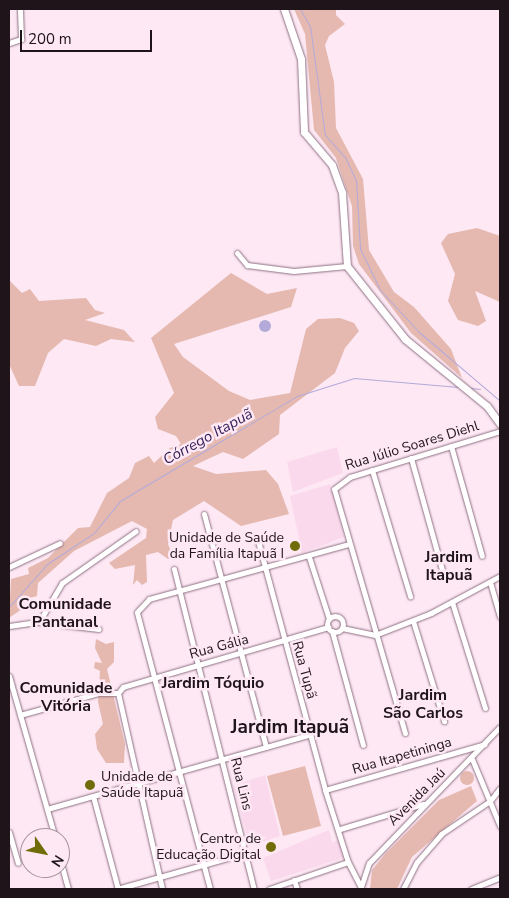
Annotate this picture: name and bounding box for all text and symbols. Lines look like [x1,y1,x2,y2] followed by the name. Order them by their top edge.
[22,20,155,52] scale bar
[28,29,72,49] text: 200 m
[160,405,256,469] water label: Córrego Itapuã
[343,418,481,474] street label: Rua Júlio Soares Diehl
[169,530,284,562] place label: Unidade de Saúde da Família Itapuã I
[288,539,302,553] marker: Unidade de Saúde da Família Itapuã I
[425,547,473,585] district label: Jardim Itapuã
[19,594,111,632] district label: Comunidade Pantanal
[188,631,250,663] street label: Rua Gália
[288,639,320,701] street label: Rua Tupã
[162,673,264,693] district label: Jardim Tóquio
[20,678,112,716] district label: Comunidade Vitória
[383,685,463,723] district label: Jardim São Carlos
[231,717,349,739] district label: Jardim Itapuã
[350,734,454,778] street label: Rua Itapetininga
[226,756,256,812] street label: Rua Lins
[385,765,449,829] street label: Avenida Jaú
[101,769,183,802] place label: Unidade de Saúde Itapuã
[83,778,97,792] marker: Unidade de Saúde Itapuã
[20,828,70,878] north arrow
[156,831,261,864] place label: Centro de Educação Digital
[265,841,277,853] marker: Centro de Educação Digital
[46,851,68,870] text: N

